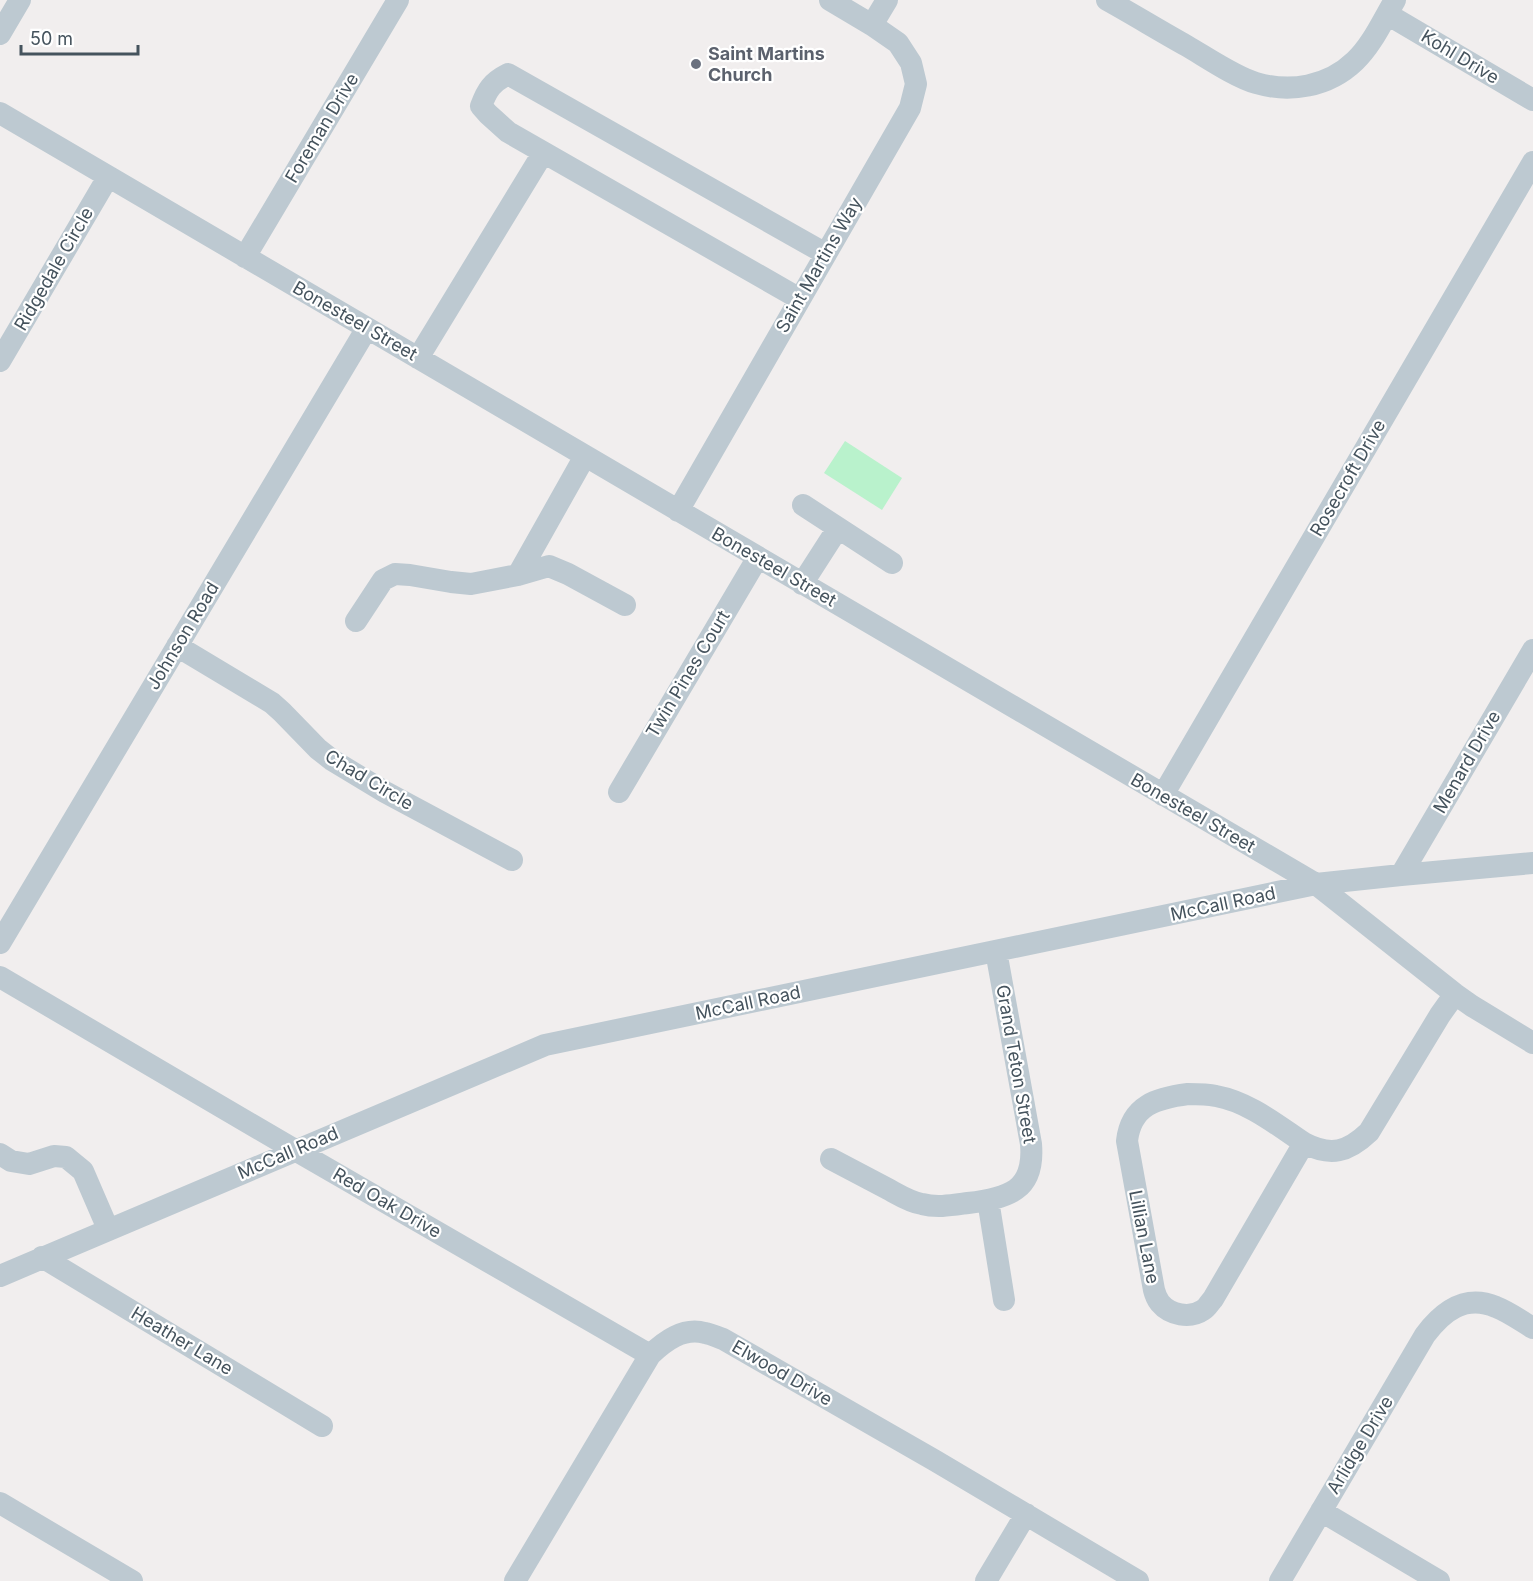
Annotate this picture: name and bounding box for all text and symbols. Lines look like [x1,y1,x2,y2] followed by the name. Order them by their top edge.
[21,18,138,56] scale bar
[1418,25,1503,88] street label: Kohl Drive
[30,28,73,49] text: 50 m
[708,43,825,85] place label: Saint Martins Church
[689,57,703,71] marker: Saint Martins Church
[281,69,362,186] street label: Foreman Drive
[771,193,866,336] street label: Saint Martins Way
[10,203,97,334] street label: Ridgedale Circle
[289,276,421,365] street label: Bonesteel Street
[1306,416,1389,540] street label: Rosecroft Drive
[708,522,840,611] street label: Bonesteel Street
[142,578,223,693] street label: Johnson Road
[641,606,734,741] street label: Twin Pines Court
[1429,707,1504,817] street label: Menard Drive
[321,745,417,814] street label: Chad Circle
[1127,768,1259,857] street label: Bonesteel Street
[1168,882,1277,925] street label: McCall Road
[693,981,802,1024] street label: McCall Road
[992,983,1041,1145] street label: Grand Teton Street
[234,1122,341,1183] street label: McCall Road
[329,1163,445,1242] street label: Red Oak Drive
[1125,1188,1164,1285] street label: Lillian Lane
[128,1302,237,1379] street label: Heather Lane
[729,1335,836,1410] street label: Elwood Drive
[1322,1392,1397,1498] street label: Arlidge Drive

